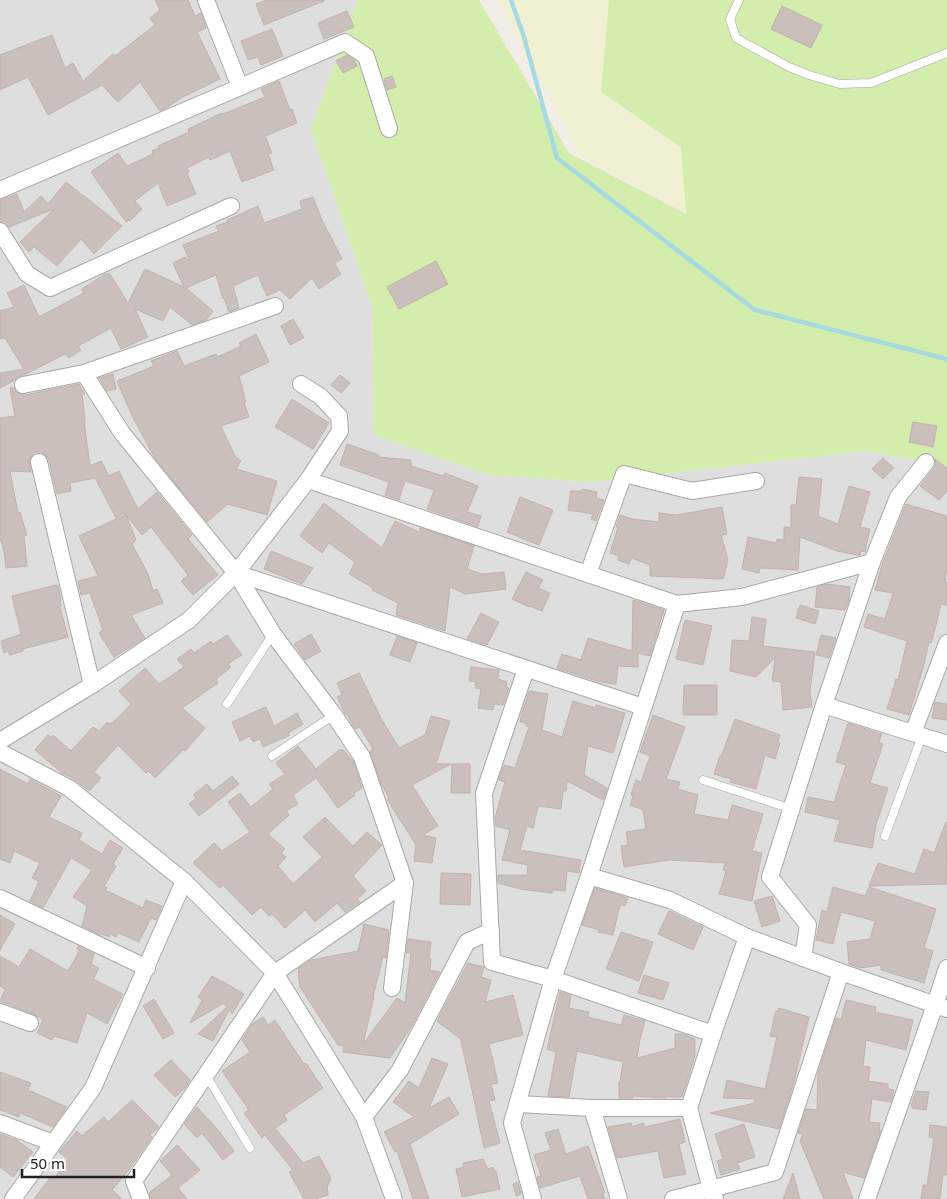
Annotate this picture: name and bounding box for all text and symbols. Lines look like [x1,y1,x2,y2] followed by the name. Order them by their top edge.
[22,1146,135,1178] scale bar
[30,1153,65,1173] text: 50 m

